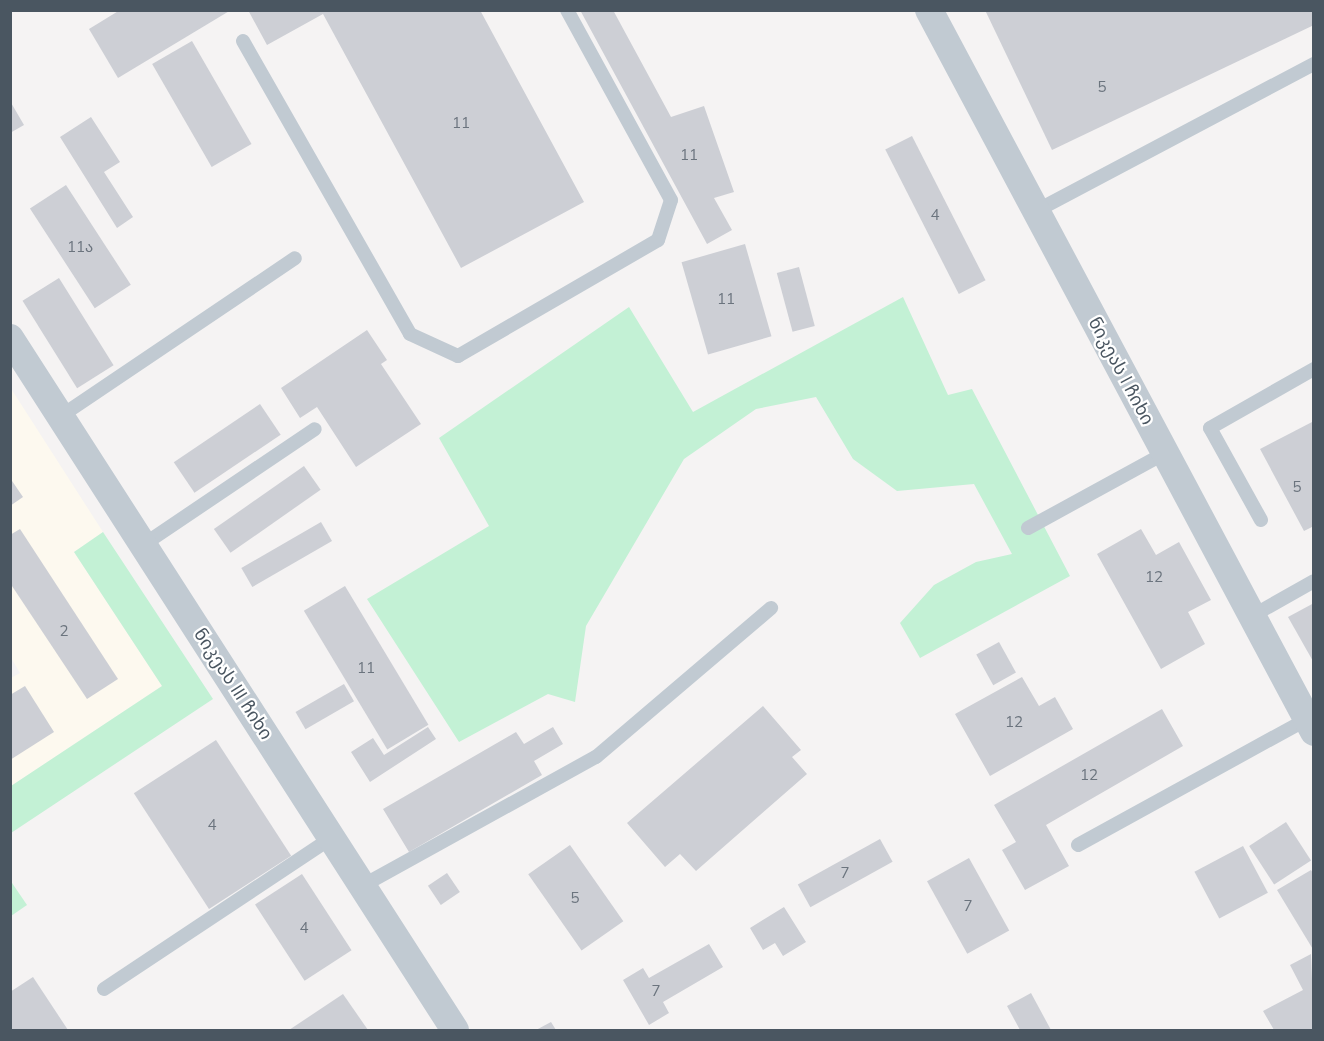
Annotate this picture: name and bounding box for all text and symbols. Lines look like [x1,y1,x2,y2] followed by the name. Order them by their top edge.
[1098,78,1106,96] house number: 5
[452,114,470,132] house number: 11
[680,146,698,164] house number: 11
[931,206,939,224] house number: 4
[67,238,93,256] house number: 11ა
[717,290,735,308] house number: 11
[1084,313,1158,429] street label: ნიკეას I ჩიხი
[1293,478,1301,496] house number: 5
[1145,568,1163,586] house number: 12
[60,622,68,640] house number: 2
[189,624,277,744] street label: ნიკეას III ჩიხი
[357,659,375,677] house number: 11
[1005,713,1023,731] house number: 12
[1080,766,1098,784] house number: 12
[208,816,216,834] house number: 4
[841,864,849,882] house number: 7
[571,889,579,907] house number: 5
[964,897,972,915] house number: 7
[300,919,308,937] house number: 4
[652,982,660,1000] house number: 7

